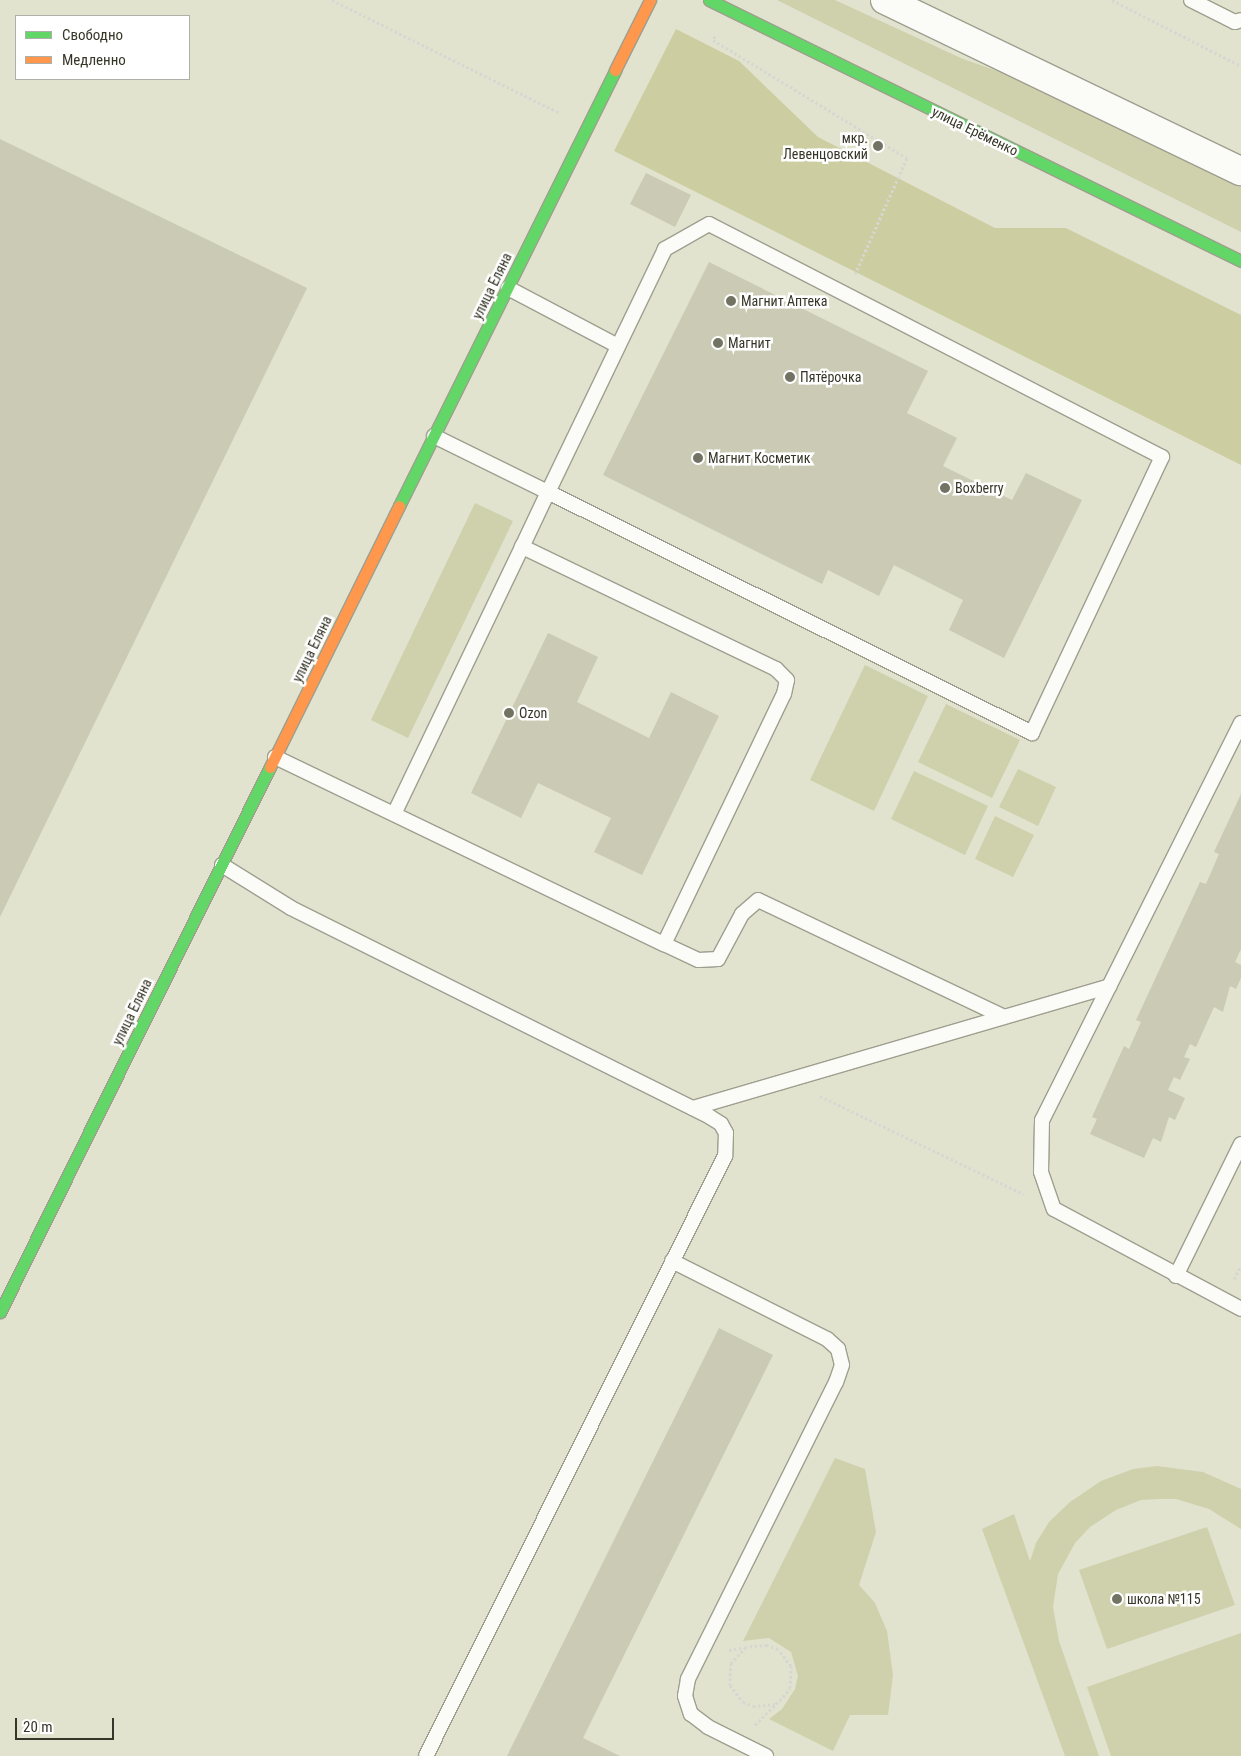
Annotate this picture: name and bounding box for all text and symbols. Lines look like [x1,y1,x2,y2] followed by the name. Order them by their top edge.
[15,15,190,80] legend
[62,26,123,44] text: Свободно
[62,51,126,69] text: Медленно
[929,103,1021,159] street label: улица Ерёменко
[783,130,868,162] place label: мкр. Левенцовский
[872,140,884,152] marker: мкр. Левенцовский
[469,250,515,322] street label: улица Еляна
[741,293,828,309] place label: Магнит Аптека
[725,295,737,307] marker: Магнит Аптека
[728,335,771,351] place label: Магнит
[712,337,724,349] marker: Магнит
[800,369,861,385] place label: Пятёрочка
[784,371,796,383] marker: Пятёрочка
[708,450,810,466] place label: Магнит Косметик
[692,452,704,464] marker: Магнит Косметик
[955,480,1004,496] place label: Boxberry
[939,482,951,494] marker: Boxberry
[289,613,335,685] street label: улица Еляна
[519,705,547,721] place label: Ozon
[503,707,515,719] marker: Ozon
[109,976,155,1048] street label: улица Еляна
[1127,1591,1201,1607] place label: школа №115
[1111,1593,1123,1605] marker: школа №115
[18,1708,116,1740] scale bar
[23,1718,53,1736] text: 20 m

